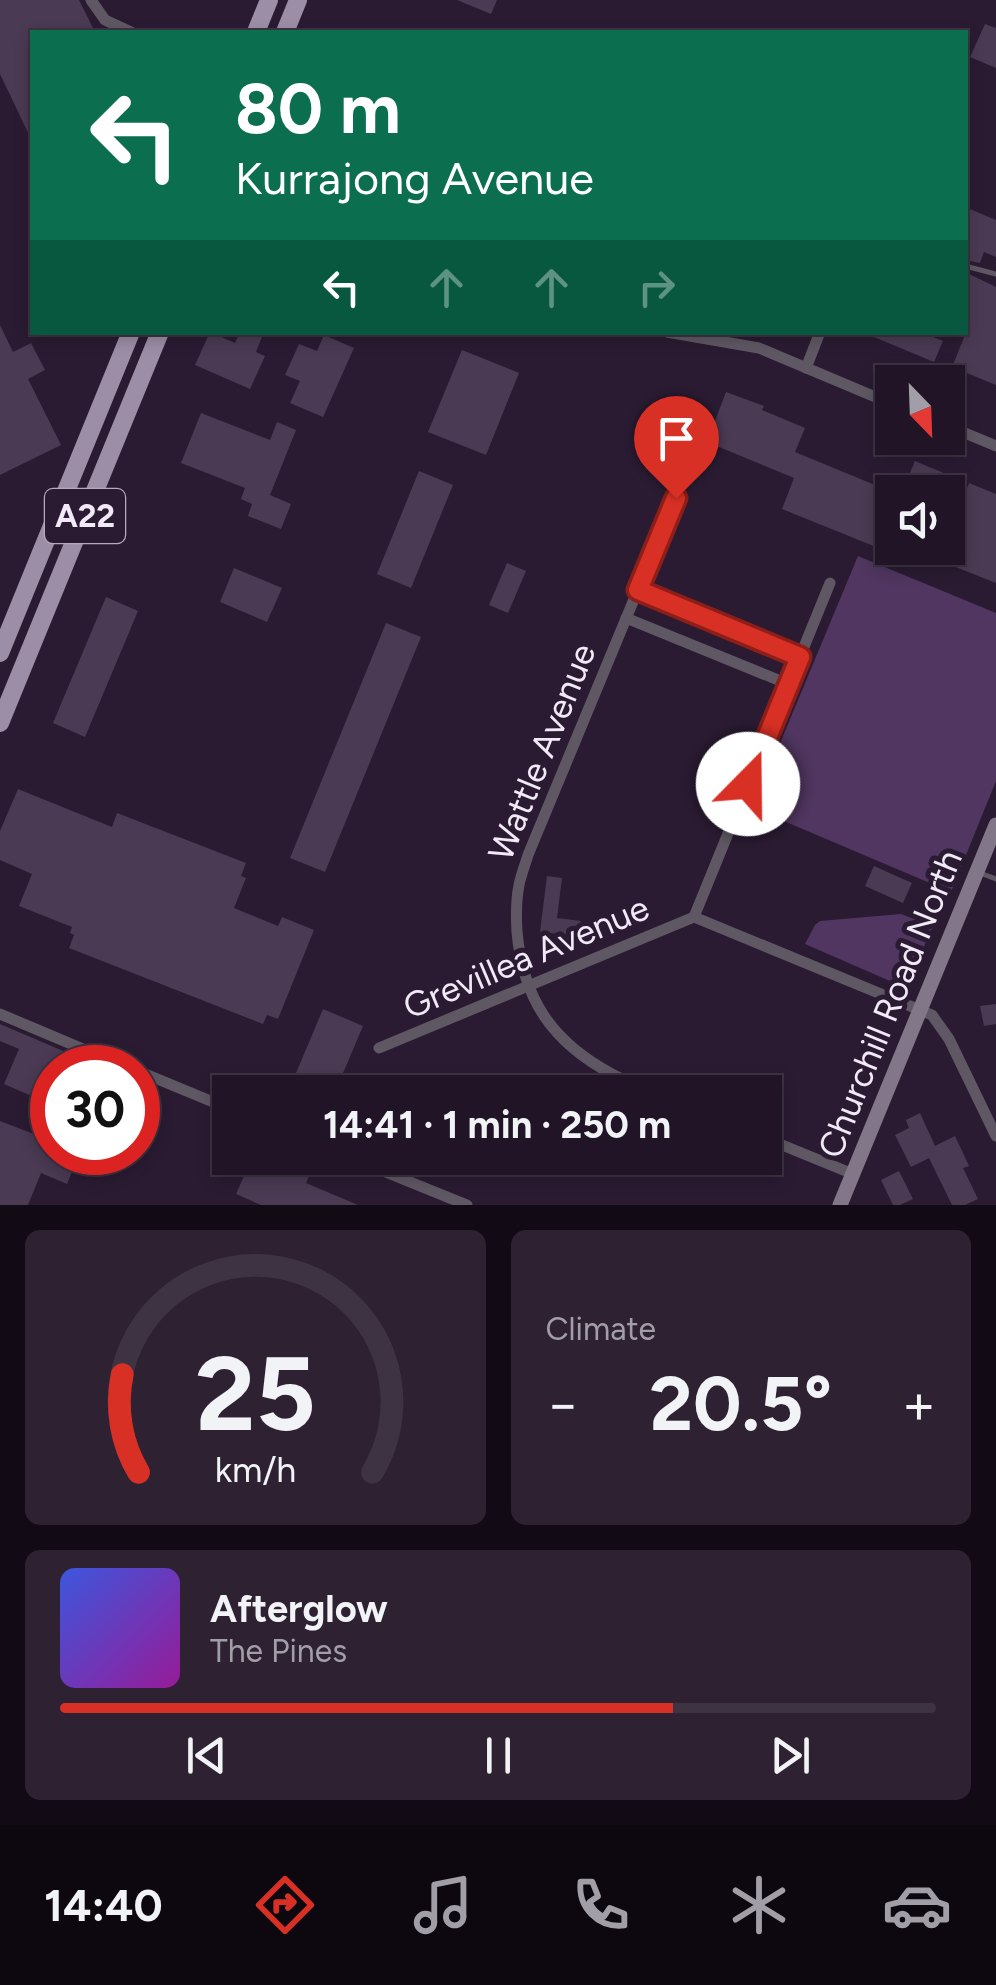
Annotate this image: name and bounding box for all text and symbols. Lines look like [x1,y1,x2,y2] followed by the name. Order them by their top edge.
[235,66,401,151] text: 80 m
[70,70,200,200] icon: left
[235,151,594,205] text: Kurrajong Avenue
[314,260,369,315] icon: left
[419,260,474,315] icon: ahead
[524,260,579,315] icon: ahead
[629,260,684,315] icon: right
[875,365,965,455] north arrow
[875,365,965,565] map controls
[634,396,719,499] pin
[649,411,704,466] icon: arrive
[875,475,965,565] button: sound
[45,489,125,543] road number: A22
[479,637,605,867] street label: Wattle Avenue
[696,732,800,836] position arrow
[809,844,971,1164] street label: Churchill Road North
[397,886,655,1028] street label: Grevillea Avenue
[30,1045,160,1175] speed limit sign: 30
[323,1102,671,1148] text: 14:41 · 1 min · 250 m
[546,1310,656,1348] text: Climate
[195,1331,316,1456] text: 25
[649,1359,832,1449] text: 20.5°
[546,1371,580,1437] text: −
[902,1371,936,1437] text: +
[214,1448,296,1491] text: km/h
[210,1586,388,1632] text: Afterglow
[210,1632,347,1670] text: The Pines
[179,1728,234,1783] icon: previous
[471,1728,526,1783] icon: pause
[763,1728,818,1783] icon: next
[250,1870,320,1940] icon: directions
[408,1870,478,1940] icon: music
[566,1870,636,1940] icon: phone
[724,1870,794,1940] icon: climate
[882,1870,952,1940] icon: car
[44,1878,163,1932] text: 14:40

